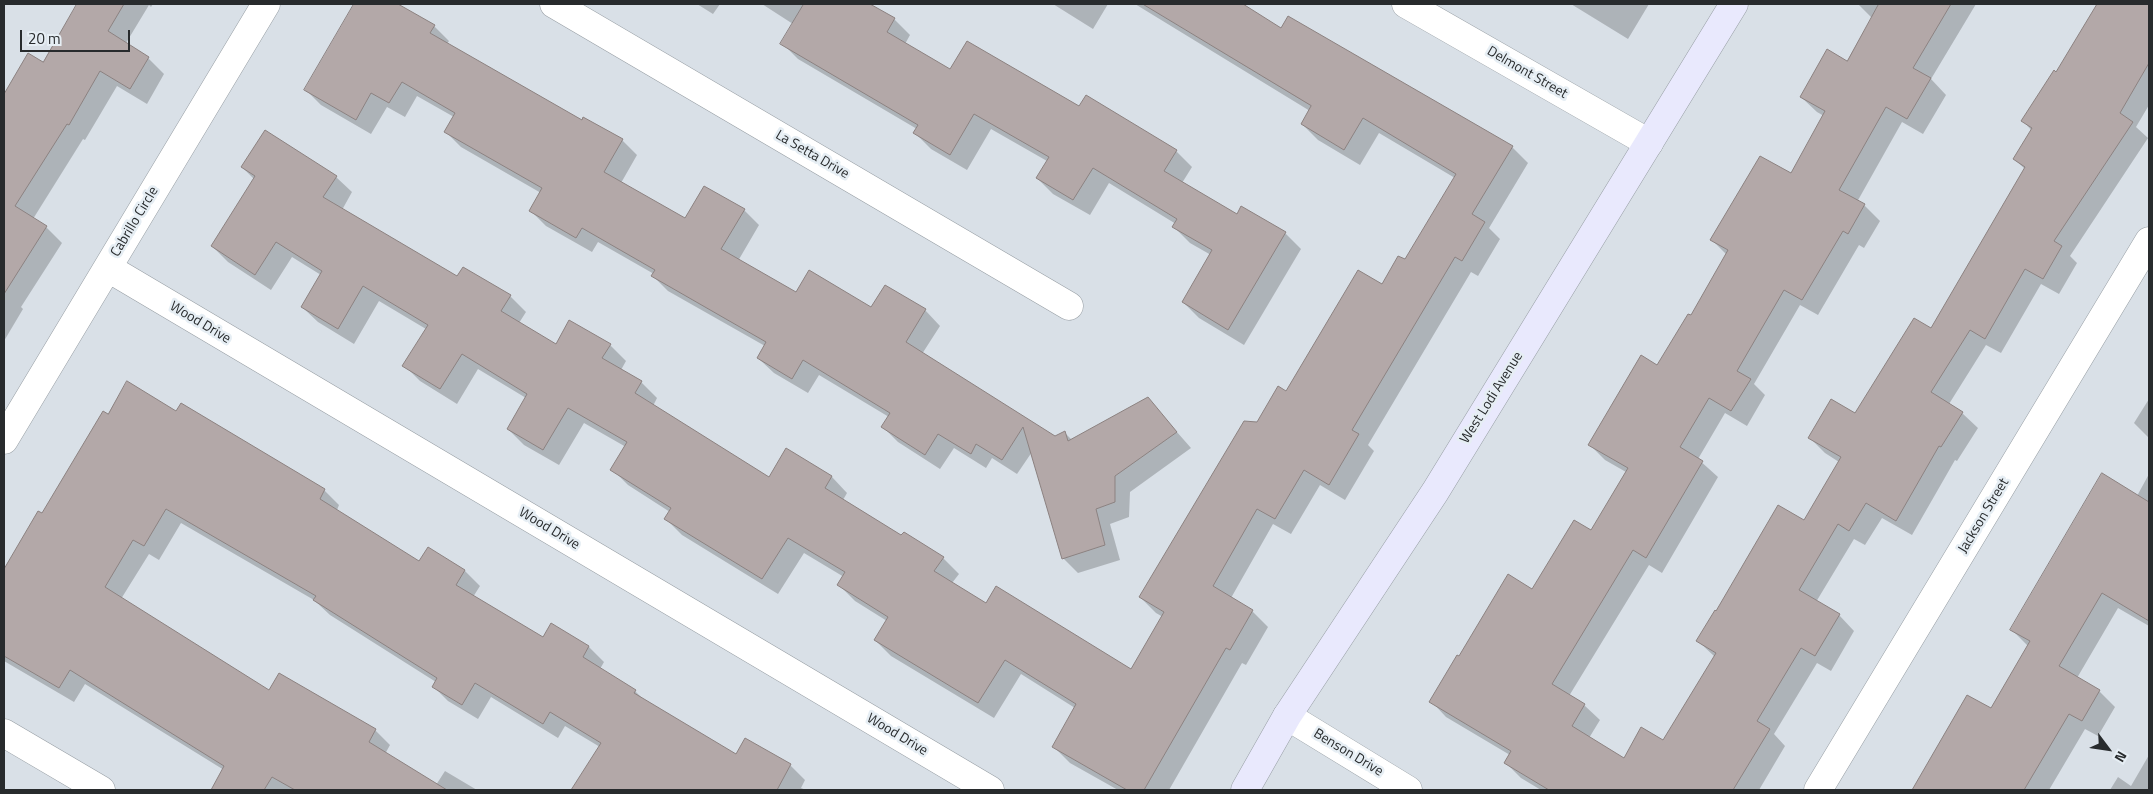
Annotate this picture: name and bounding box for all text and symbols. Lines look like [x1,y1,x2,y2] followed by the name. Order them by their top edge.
[22,20,132,52] scale bar
[28,27,61,50] text: 20 m
[1484,43,1570,103] street label: Delmont Street
[772,127,852,183] street label: La Setta Drive
[108,184,162,260] street label: Cabrillo Circle
[167,298,233,348] street label: Wood Drive
[1457,349,1527,447] street label: West Lodi Avenue
[1955,475,2013,557] street label: Jackson Street
[516,504,582,554] street label: Wood Drive
[864,710,930,760] street label: Wood Drive
[2083,724,2133,774] north arrow
[1310,726,1386,780] street label: Benson Drive
[2110,747,2133,767] text: N

